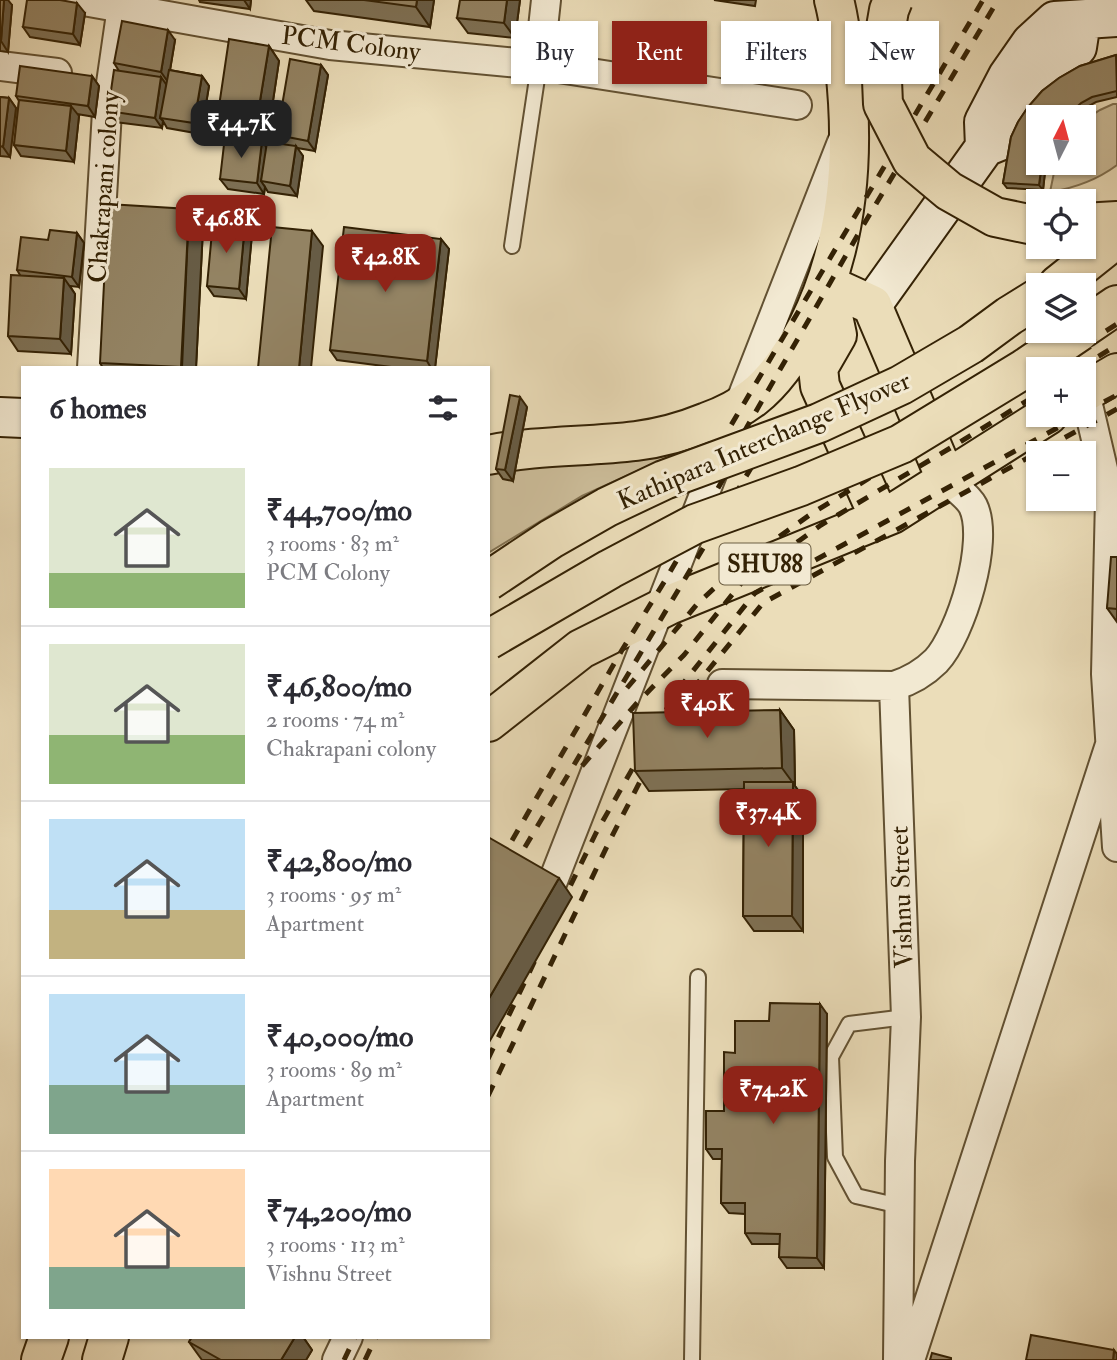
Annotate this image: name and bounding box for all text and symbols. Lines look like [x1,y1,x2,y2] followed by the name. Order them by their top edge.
[280,20,423,68] street label: PCM Colony
[511,21,598,84] chip: Buy
[612,21,707,84] chip: Rent
[721,21,831,84] chip: Filters
[845,21,939,84] chip: New
[81,89,128,284] street label: Chakrapani colony
[184,100,298,160] pin: ₹44.7K
[1026,105,1096,175] north arrow
[1026,105,1096,511] map controls
[207,108,275,137] text: ₹44.7K
[1026,189,1096,259] button: locate
[169,196,283,255] pin: ₹46.8K
[192,203,260,232] text: ₹46.8K
[328,234,442,294] pin: ₹42.8K
[351,242,419,271] text: ₹42.8K
[1026,273,1096,343] button: layers
[1026,357,1096,427] button: +
[613,365,916,518] street label: Kathipara Interchange Flyover
[424,389,462,427] icon: filters
[49,390,147,427] text: 6 homes
[1026,441,1096,511] button: −
[266,492,412,529] text: ₹44,700/mo
[105,496,189,580] icon: home
[266,529,399,558] text: 3 rooms · 83 m²
[720,544,810,584] road number: SHU88
[266,558,390,587] text: PCM Colony
[266,668,412,705] text: ₹46,800/mo
[105,672,189,756] icon: home
[666,680,748,740] pin: ₹40K
[680,688,734,717] text: ₹40K
[266,705,405,734] text: 2 rooms · 74 m²
[266,734,436,763] text: Chakrapani colony
[711,790,825,849] pin: ₹37.4K
[735,797,801,826] text: ₹37.4K
[884,825,920,969] street label: Vishnu Street
[266,843,412,880] text: ₹42,800/mo
[105,847,189,931] icon: home
[266,880,401,909] text: 3 rooms · 95 m²
[266,909,364,938] text: Apartment
[266,1018,413,1055] text: ₹40,000/mo
[105,1022,189,1106] icon: home
[266,1055,402,1084] text: 3 rooms · 89 m²
[716,1066,830,1126] pin: ₹74.2K
[739,1074,807,1103] text: ₹74.2K
[266,1084,364,1113] text: Apartment
[266,1193,411,1230] text: ₹74,200/mo
[105,1197,189,1281] icon: home
[266,1230,405,1259] text: 3 rooms · 113 m²
[266,1259,392,1288] text: Vishnu Street

